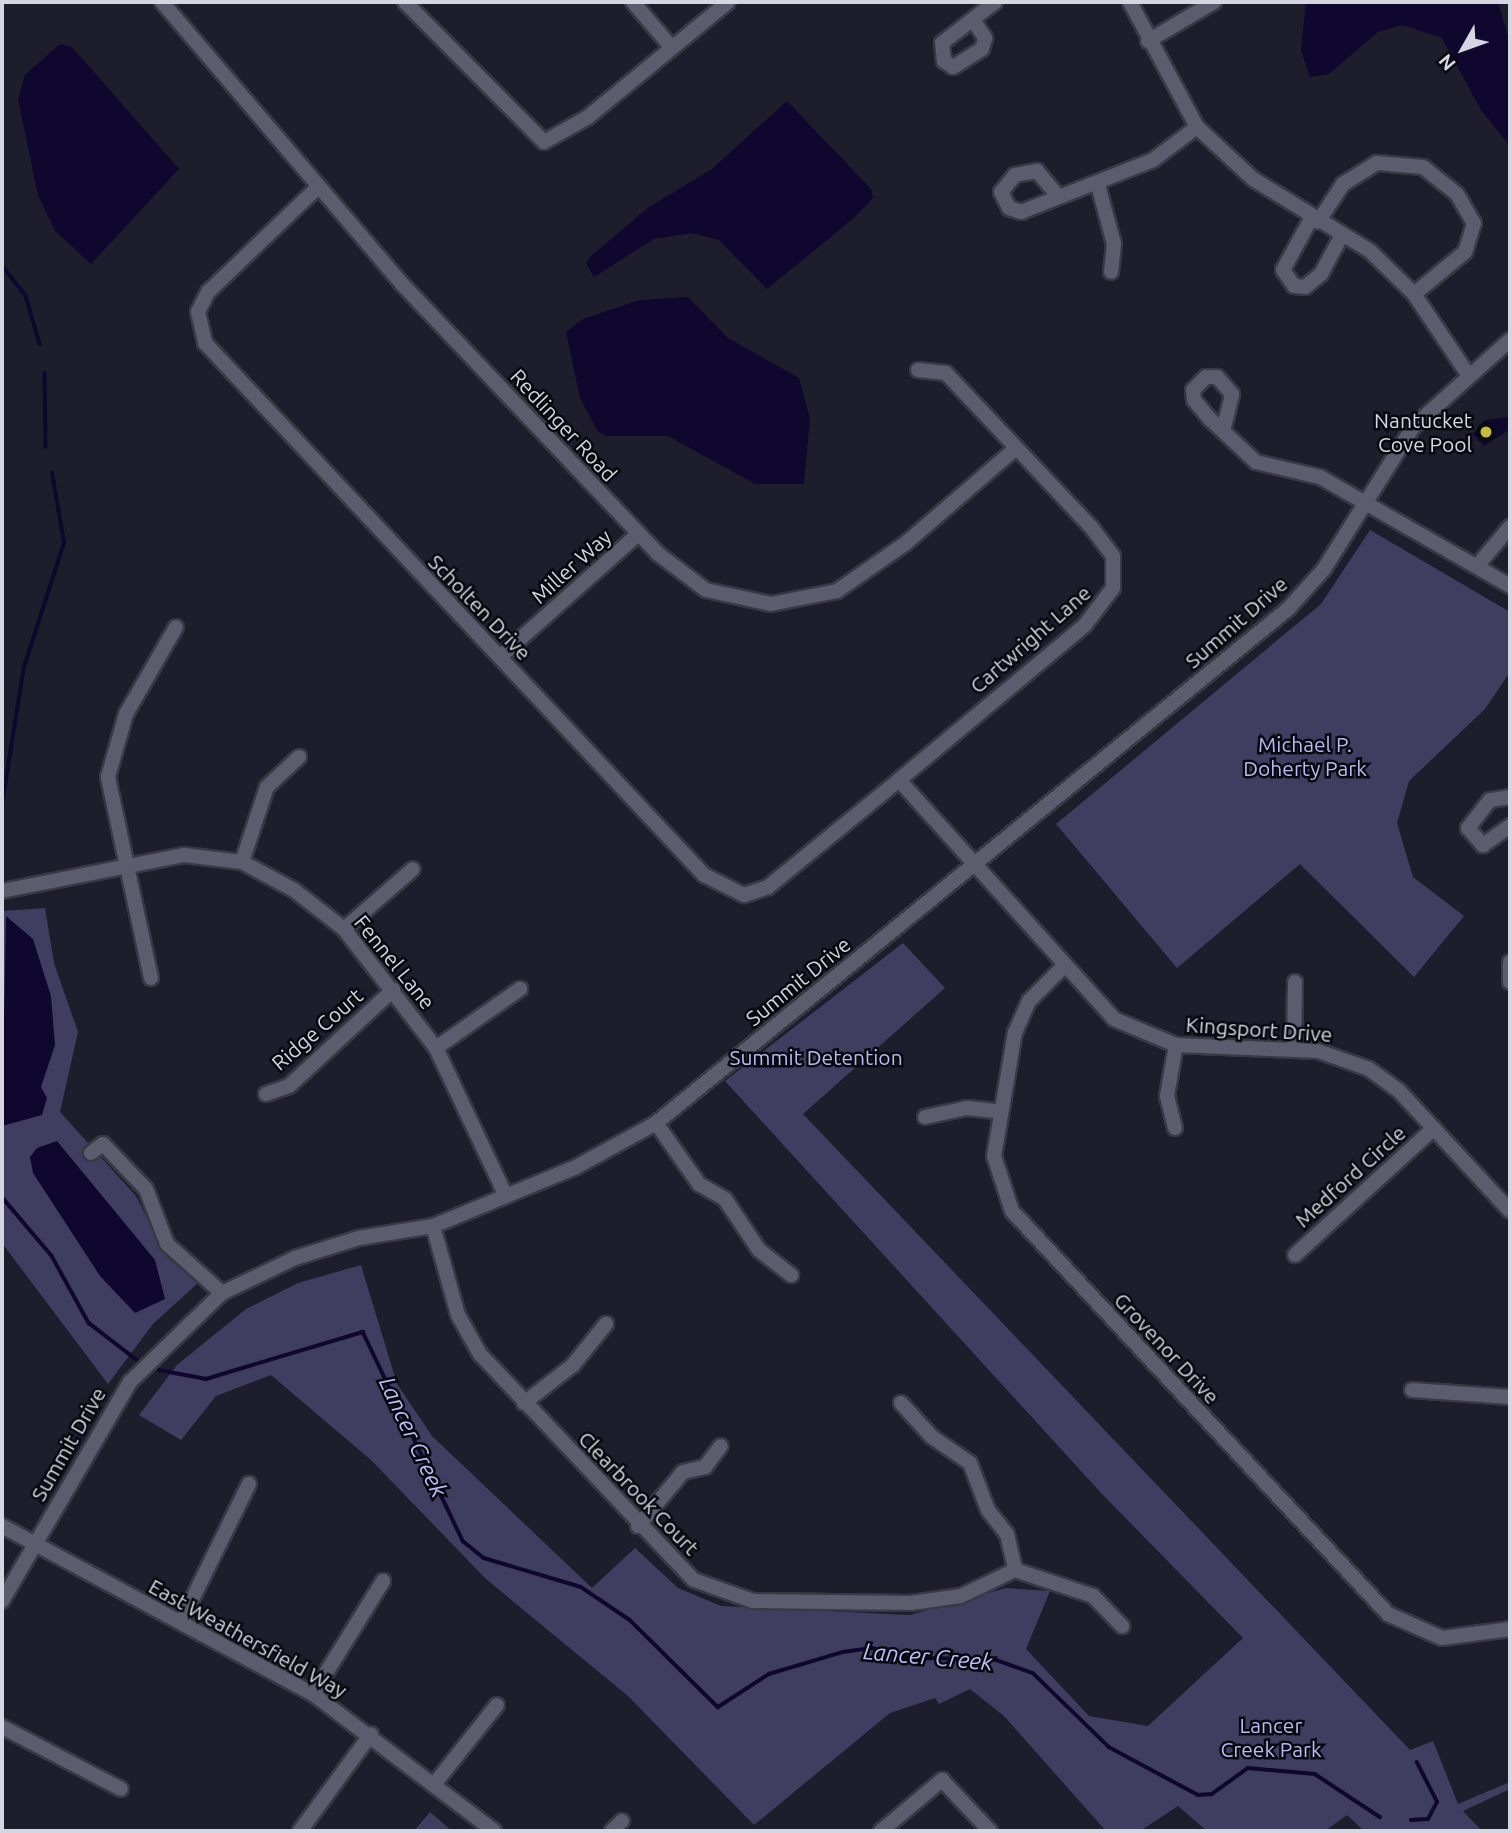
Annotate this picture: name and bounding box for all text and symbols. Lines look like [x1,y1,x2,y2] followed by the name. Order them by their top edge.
[1428,14,1498,84] north arrow
[1434,50,1460,75] text: N
[506,364,622,486] street label: Redlinger Road
[1374,407,1472,457] place label: Nantucket Cove Pool
[1478,424,1494,440] marker: Nantucket Cove Pool
[526,524,616,608] street label: Miller Way
[423,549,537,665] street label: Scholten Drive
[1180,571,1292,673] street label: Summit Drive
[965,580,1095,698] street label: Cartwright Lane
[1243,731,1367,781] park label: Michael P. Doherty Park
[349,910,441,1014] street label: Fennel Lane
[741,931,855,1031] street label: Summit Drive
[266,983,368,1075] street label: Ridge Court
[1185,1011,1333,1047] street label: Kingsport Drive
[729,1044,903,1070] park label: Summit Detention
[1289,1120,1411,1232] street label: Medford Circle
[1109,1287,1225,1409] street label: Grovenor Drive
[373,1372,453,1502] water label: Lancer Creek
[25,1383,111,1505] street label: Summit Drive
[574,1426,704,1560] street label: Clearbrook Court
[145,1573,351,1703] street label: East Weathersfield Way
[862,1638,994,1676] water label: Lancer Creek
[1220,1712,1322,1762] park label: Lancer Creek Park

